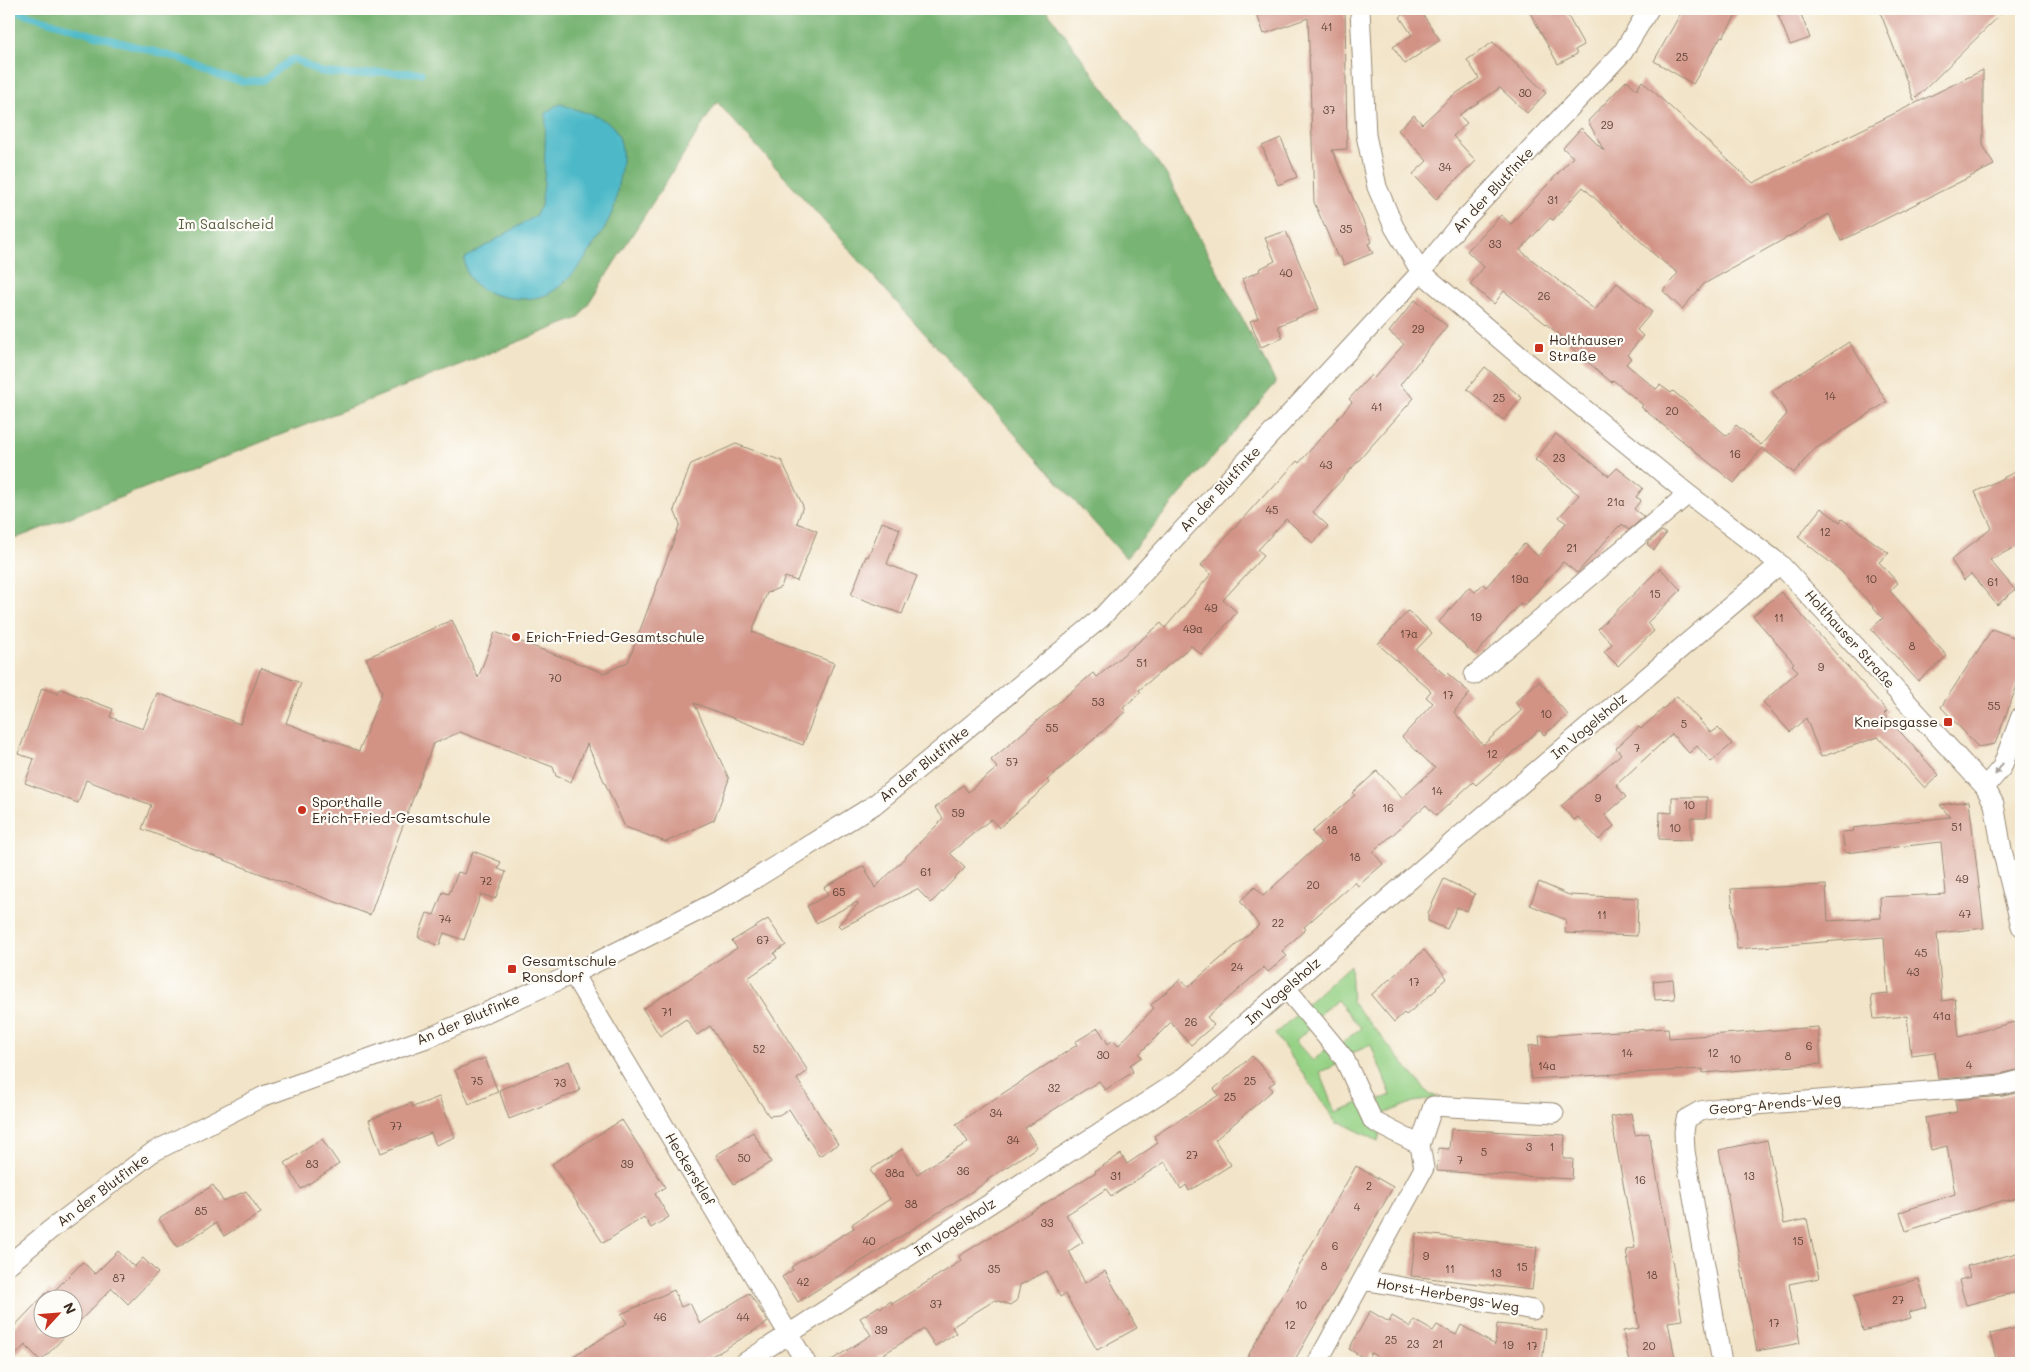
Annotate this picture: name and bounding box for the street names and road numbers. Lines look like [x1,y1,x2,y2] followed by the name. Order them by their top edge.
[1448,143,1537,237] street label: An der Blutfinke
[1175,442,1264,536] street label: An der Blutfinke
[1801,585,1900,692] street label: Holthauser Straße
[1547,688,1631,763] street label: Im Vogelsholz
[875,721,973,806] street label: An der Blutfinke
[1241,953,1324,1029] street label: Im Vogelsholz
[413,988,522,1049] street label: An der Blutfinke
[1708,1088,1842,1119] street label: Georg-Arends-Weg
[661,1129,720,1209] street label: Heckersklef
[53,1149,153,1230] street label: An der Blutfinke
[910,1193,999,1260] street label: Im Vogelsholz
[1375,1273,1521,1316] street label: Horst-Herbergs-Weg

